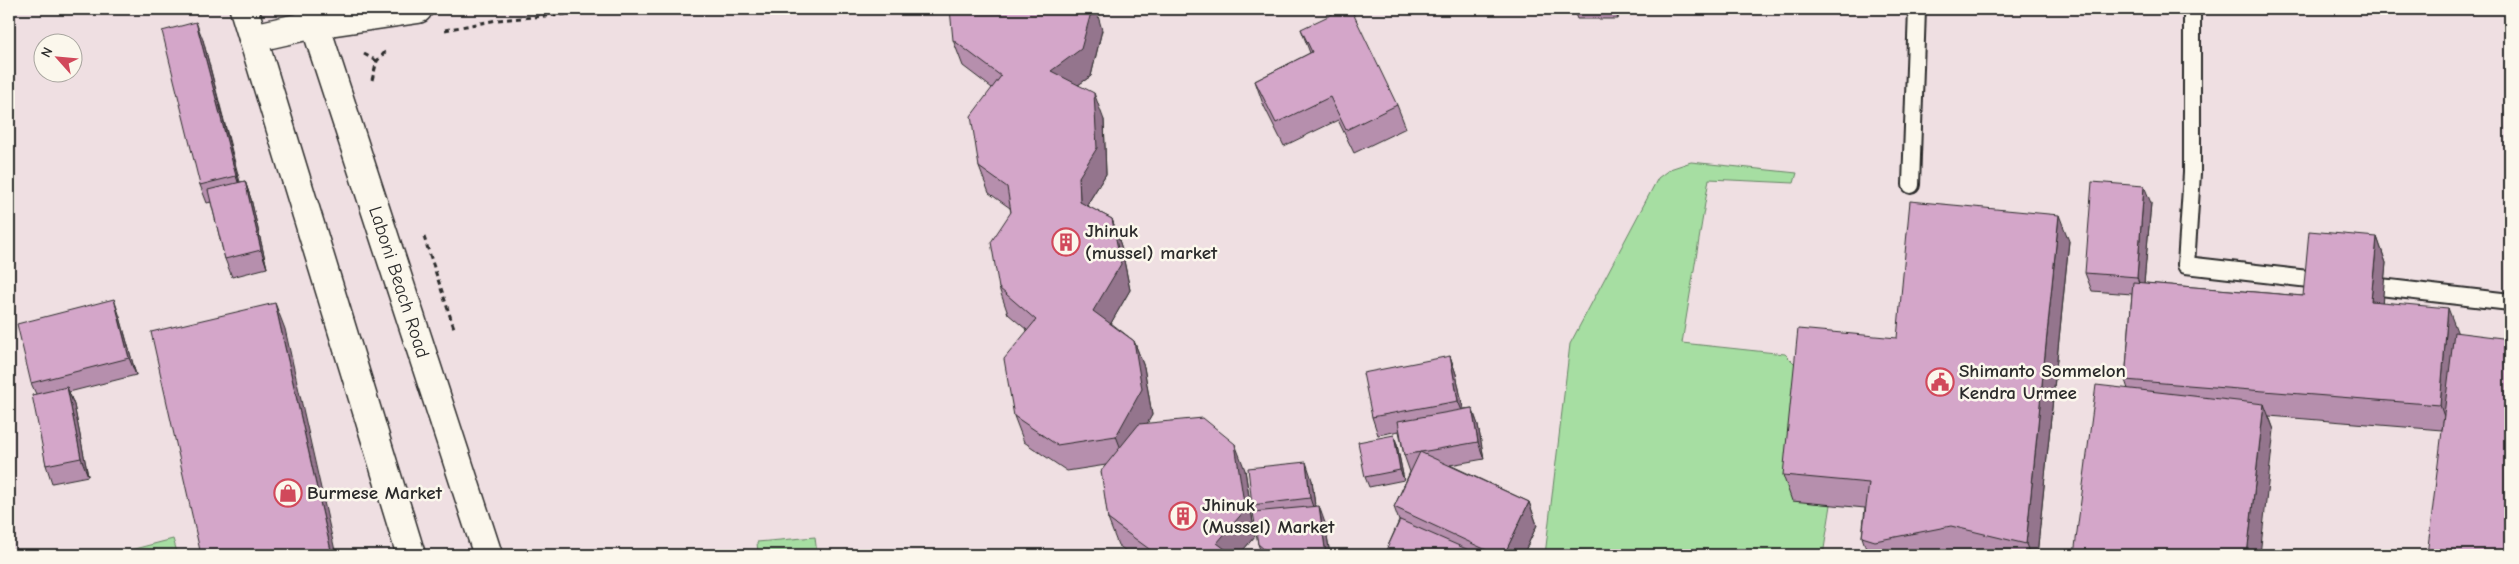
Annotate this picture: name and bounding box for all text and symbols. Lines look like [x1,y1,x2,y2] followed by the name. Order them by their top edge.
[32,32,82,82] north arrow
[37,44,57,60] text: N
[364,203,434,361] street label: Laboni Beach Road
[1085,220,1218,264] place label: Jhinuk (mussel) market
[1051,227,1081,257] building icon: Jhinuk (mussel) market
[1959,360,2126,404] place label: Shimanto Sommelon Kendra Urmee
[1925,367,1955,397] public building icon: Shimanto Sommelon Kendra Urmee
[273,478,303,508] shop icon: Burmese Market
[307,482,443,504] place label: Burmese Market
[1202,494,1335,538] place label: Jhinuk (Mussel) Market
[1168,501,1198,531] building icon: Jhinuk (Mussel) Market

